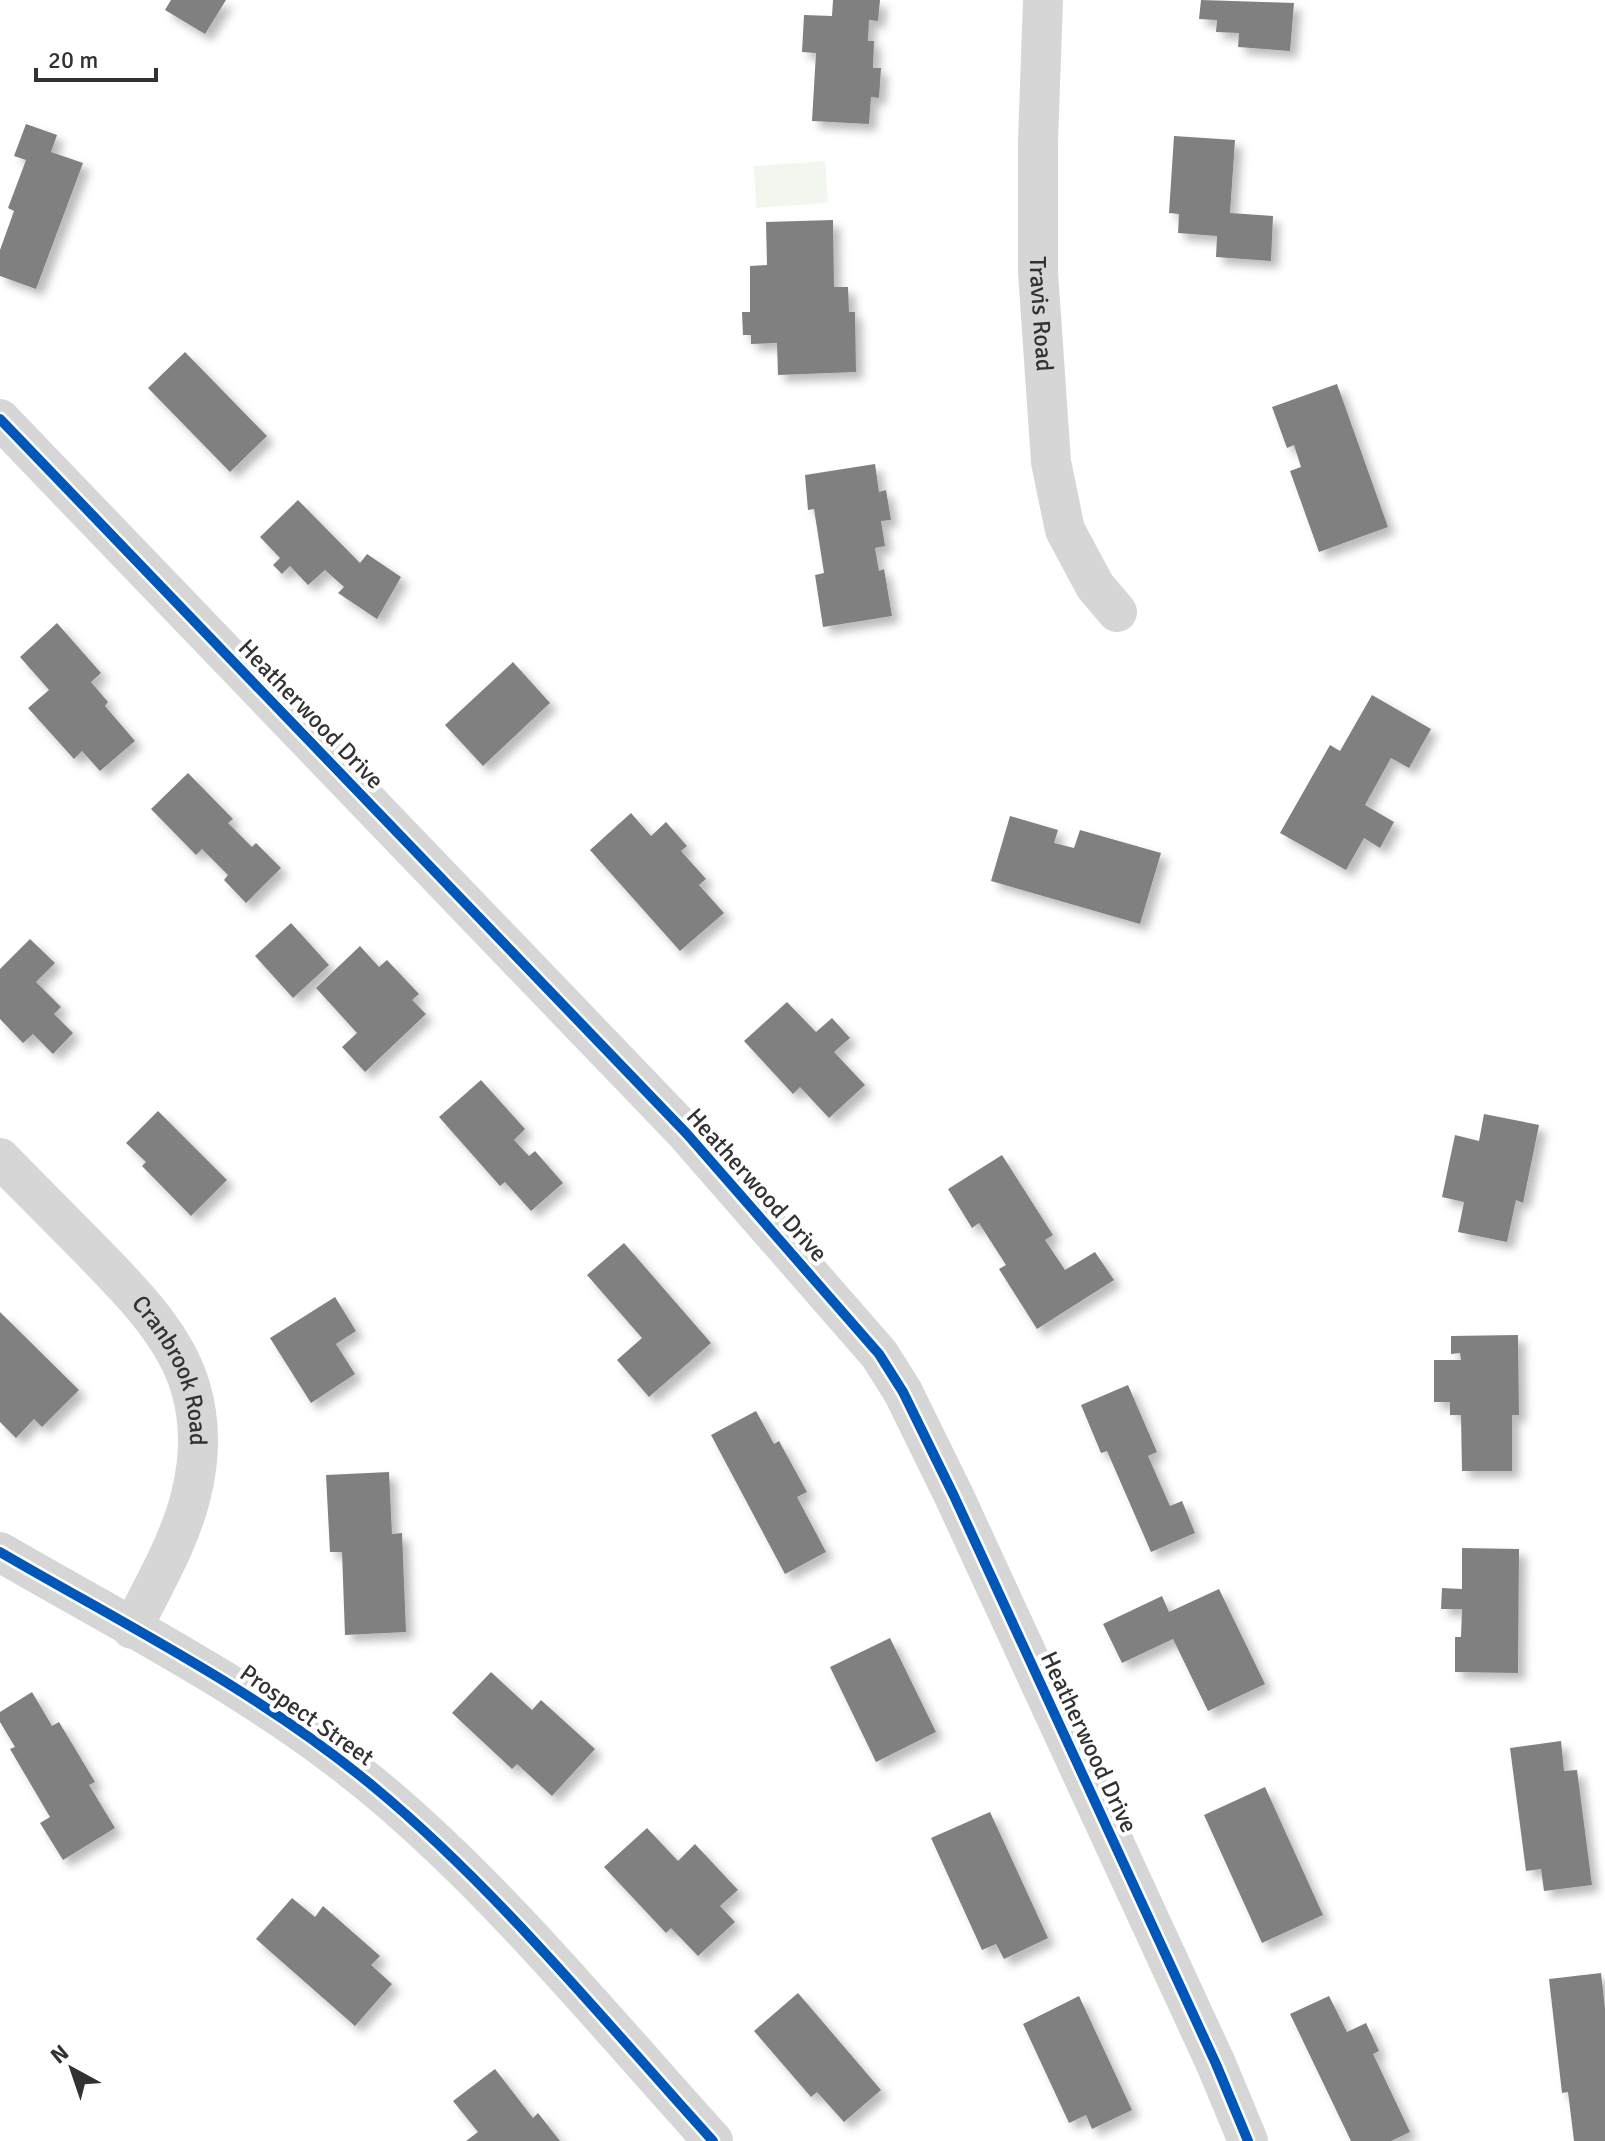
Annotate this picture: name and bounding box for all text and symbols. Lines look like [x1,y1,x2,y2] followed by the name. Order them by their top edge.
[36,32,156,82] scale bar
[48,45,98,75] text: 20 m
[1023,256,1060,372] street label: Travis Road
[232,633,390,795] street label: Heatherwood Drive
[680,1102,834,1268] street label: Heatherwood Drive
[125,1289,213,1446] street label: Cranbrook Road
[1034,1647,1144,1837] street label: Heatherwood Drive
[234,1658,380,1772] street label: Prospect Street
[32,2029,112,2109] north arrow
[45,2039,74,2069] text: N

